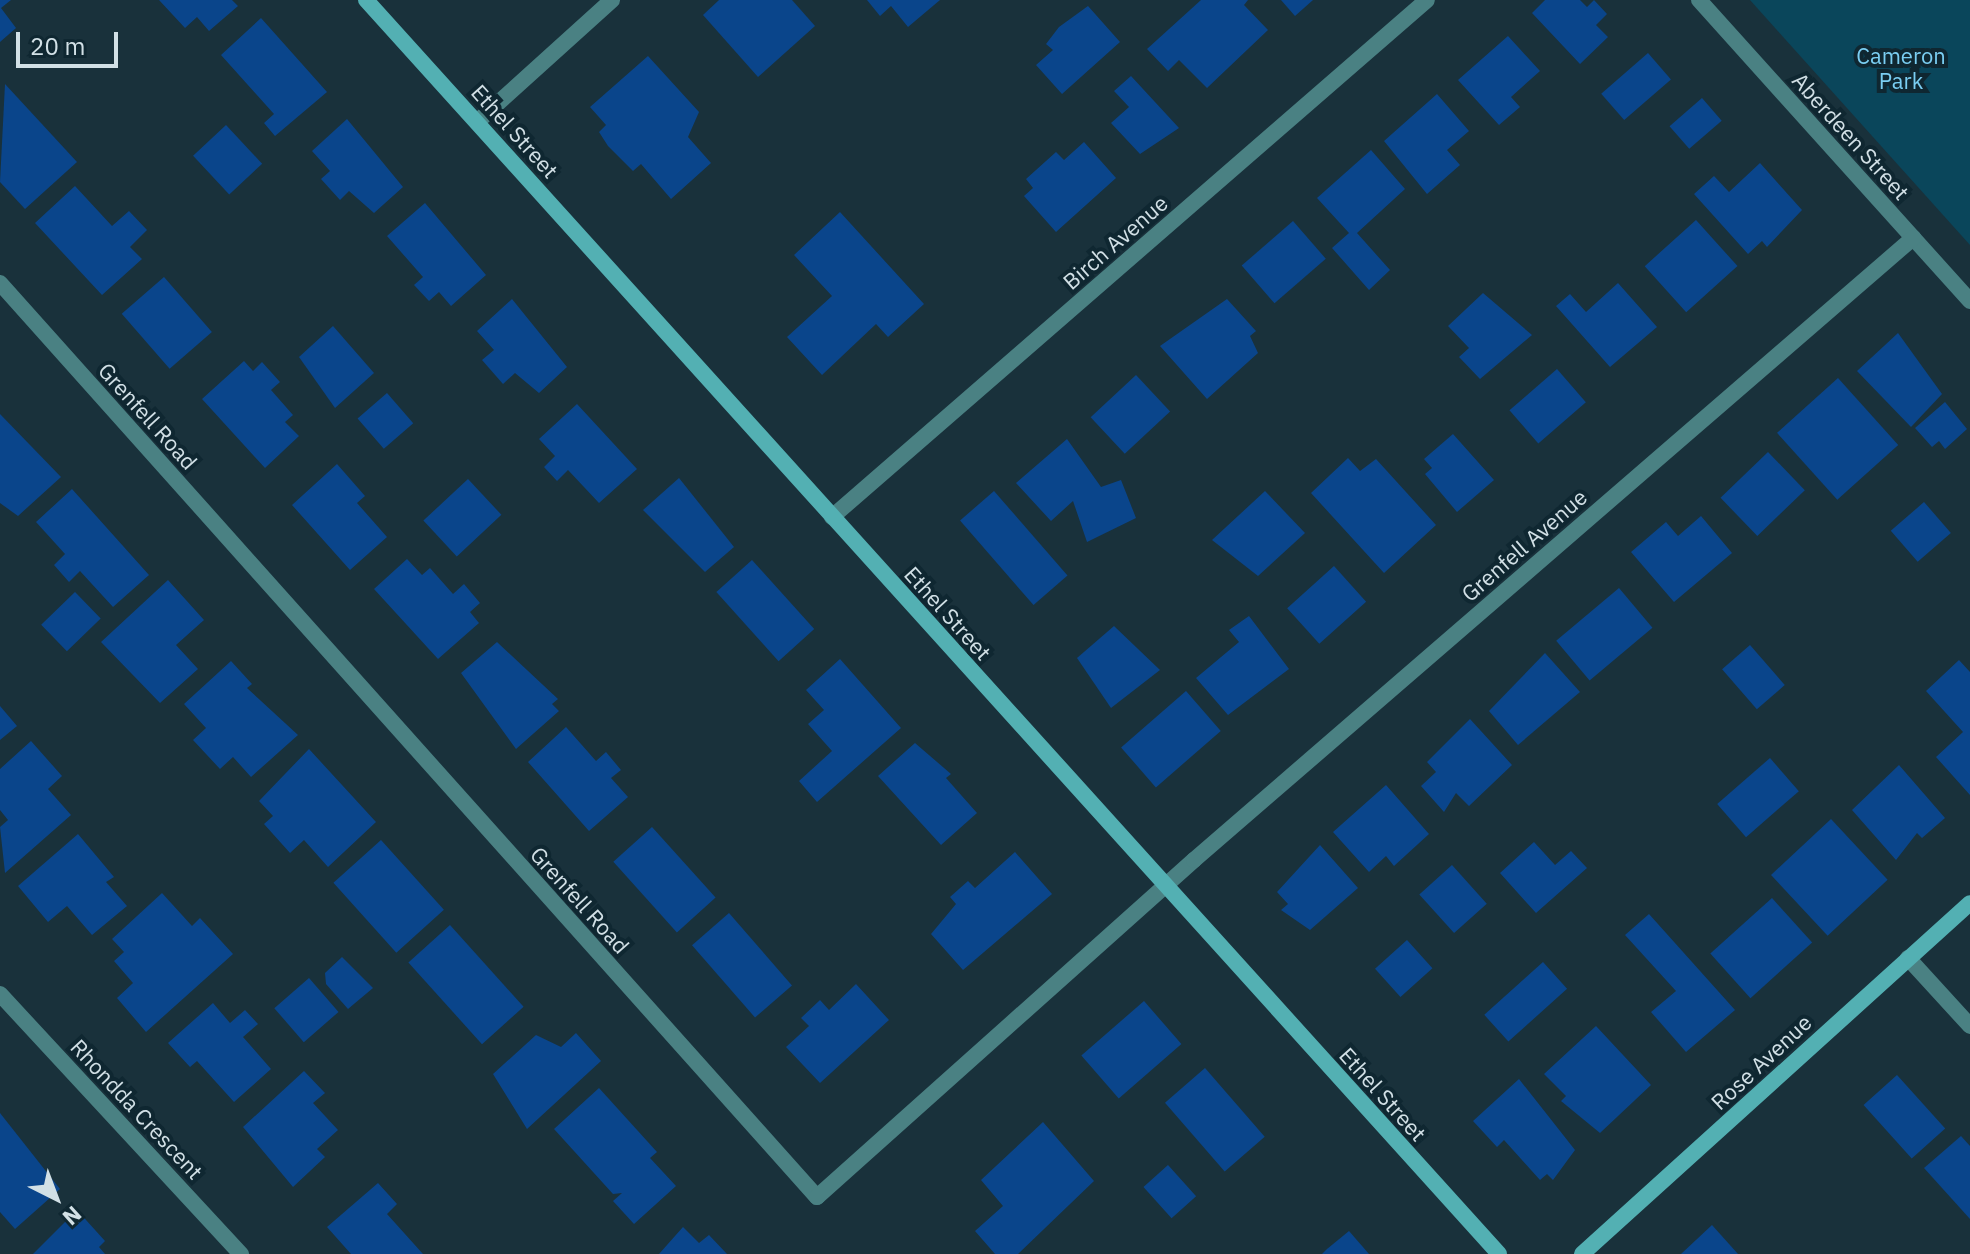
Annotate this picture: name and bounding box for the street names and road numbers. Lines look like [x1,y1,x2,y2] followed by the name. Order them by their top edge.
[1787,67,1915,205] street label: Aberdeen Street
[466,79,564,183] street label: Ethel Street
[1057,189,1173,295] street label: Birch Avenue
[93,357,203,475] street label: Grenfell Road
[1456,483,1592,607] street label: Grenfell Avenue
[899,561,997,665] street label: Ethel Street
[525,841,635,959] street label: Grenfell Road
[1705,1009,1817,1115] street label: Rose Avenue
[65,1034,209,1184] street label: Rhondda Crescent
[1334,1042,1432,1146] street label: Ethel Street

